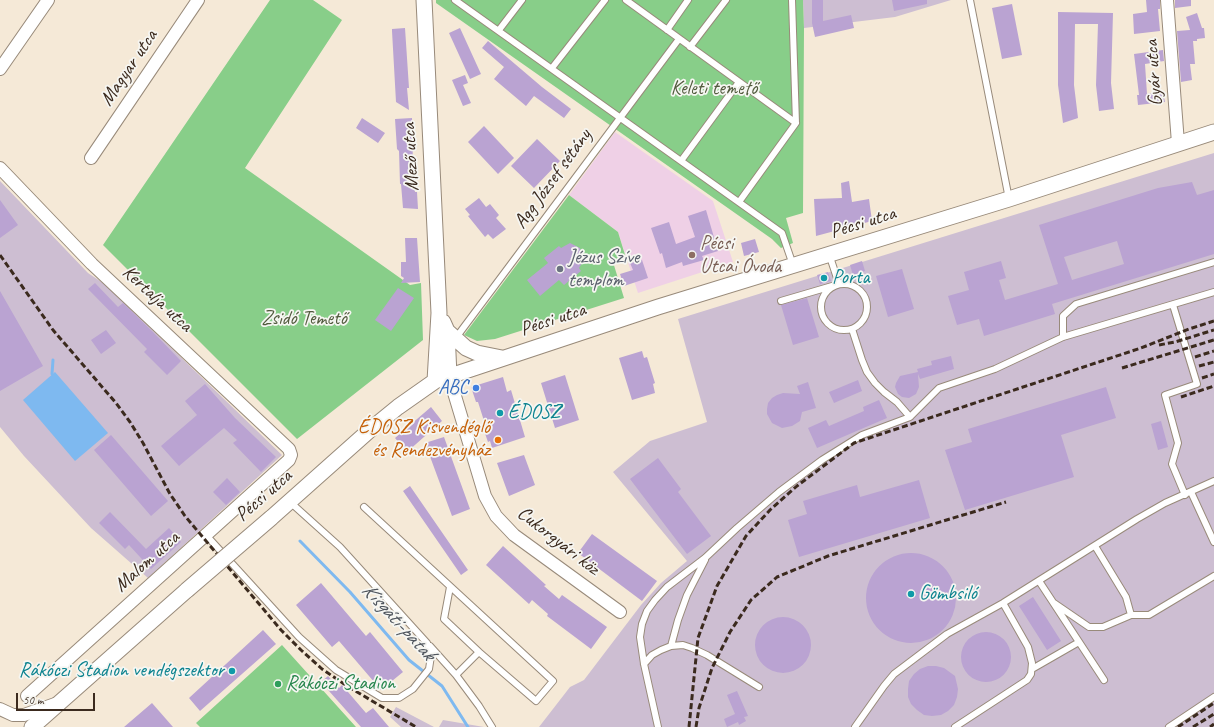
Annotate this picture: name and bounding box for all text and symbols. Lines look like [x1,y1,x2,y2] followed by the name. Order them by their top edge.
[95,26,163,110] street label: Magyar utca
[1140,39,1168,107] street label: Gyár utca
[671,77,757,101] park label: Keleti temető
[397,122,425,192] street label: Mező utca
[509,125,597,233] street label: Agg József sétány
[827,202,899,244] street label: Pécsi utca
[700,232,781,279] place label: Pécsi Utcai Óvoda
[568,246,639,293] place label: Jézus Szíve templom
[687,250,697,260] marker: Pécsi Utcai Óvoda
[117,261,197,337] street label: Kertalja utca
[555,264,565,274] marker: Jézus Szíve templom
[832,266,870,290] place label: Porta
[819,273,829,283] marker: Porta
[517,298,589,342] street label: Pécsi utca
[261,307,347,331] park label: Zsidó Temető
[438,376,468,400] place label: ABC
[471,383,481,393] marker: ABC
[508,401,560,425] place label: ÉDOSZ
[495,408,505,418] marker: ÉDOSZ
[358,416,490,463] place label: ÉDOSZ Kisvendéglő és Rendezvényház
[493,435,503,445] marker: ÉDOSZ Kisvendéglő és Rendezvényház
[231,465,297,527] street label: Pécsi utca
[512,501,604,581] street label: Cukorgyári köz
[109,526,185,598] street label: Malom utca
[356,578,440,666] water label: Kisgáti-patak
[919,582,977,606] place label: Gömbsiló
[906,589,916,599] marker: Gömbsiló
[19,659,224,683] place label: Rákóczi Stadion vendégszektor
[227,666,237,676] marker: Rákóczi Stadion vendégszektor
[286,672,395,696] place label: Rákóczi Stadion
[273,679,283,689] marker: Rákóczi Stadion
[18,685,97,711] scale bar
[23,692,43,708] text: 50 m

